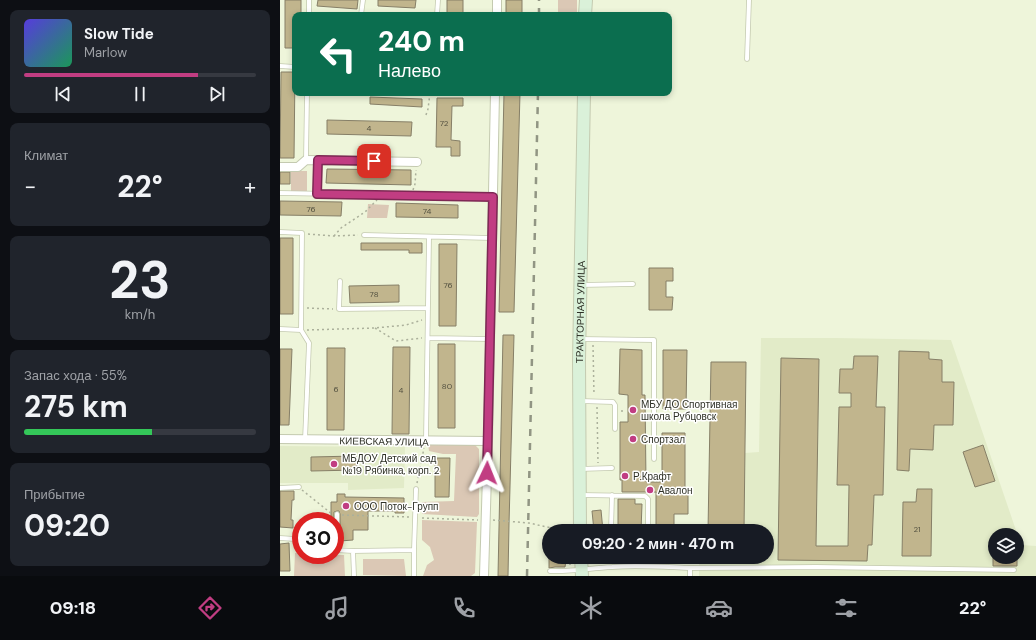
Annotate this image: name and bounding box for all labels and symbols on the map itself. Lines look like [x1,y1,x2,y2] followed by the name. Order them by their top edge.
[440,118,449,128] house number: 72
[367,123,372,133] house number: 4
[357,144,391,178] pin
[306,204,316,214] house number: 76
[423,206,431,216] house number: 74
[573,260,588,363] street label: ТРАКТОРНАЯ УЛИЦА
[443,280,453,290] house number: 76
[370,289,379,299] house number: 78
[442,381,453,391] house number: 80
[333,384,339,394] house number: 6
[399,385,404,395] house number: 4
[641,398,737,423] place label: МБУ ДО Спортивная школа Рубцовск
[628,405,638,415] marker: МБУ ДО Спортивная школа Рубцовск
[641,433,685,446] place label: Спортзал
[339,434,429,449] street label: КИЕВСКАЯ УЛИЦА
[628,434,638,444] marker: Спортзал
[342,452,440,477] place label: МБДОУ Детский сад №19 Рябинка, корп. 2
[466,452,508,494] position arrow
[329,459,339,469] marker: МБДОУ Детский сад №19 Рябинка, корп. 2
[633,470,672,483] place label: Р.Крафт
[620,471,630,481] marker: Р.Крафт
[658,484,692,497] place label: Авалон
[645,485,655,495] marker: Авалон
[354,500,438,513] place label: ООО Поток-Групп
[341,501,351,511] marker: ООО Поток-Групп
[292,512,344,564] speed limit sign: 30
[913,524,921,534] house number: 21

